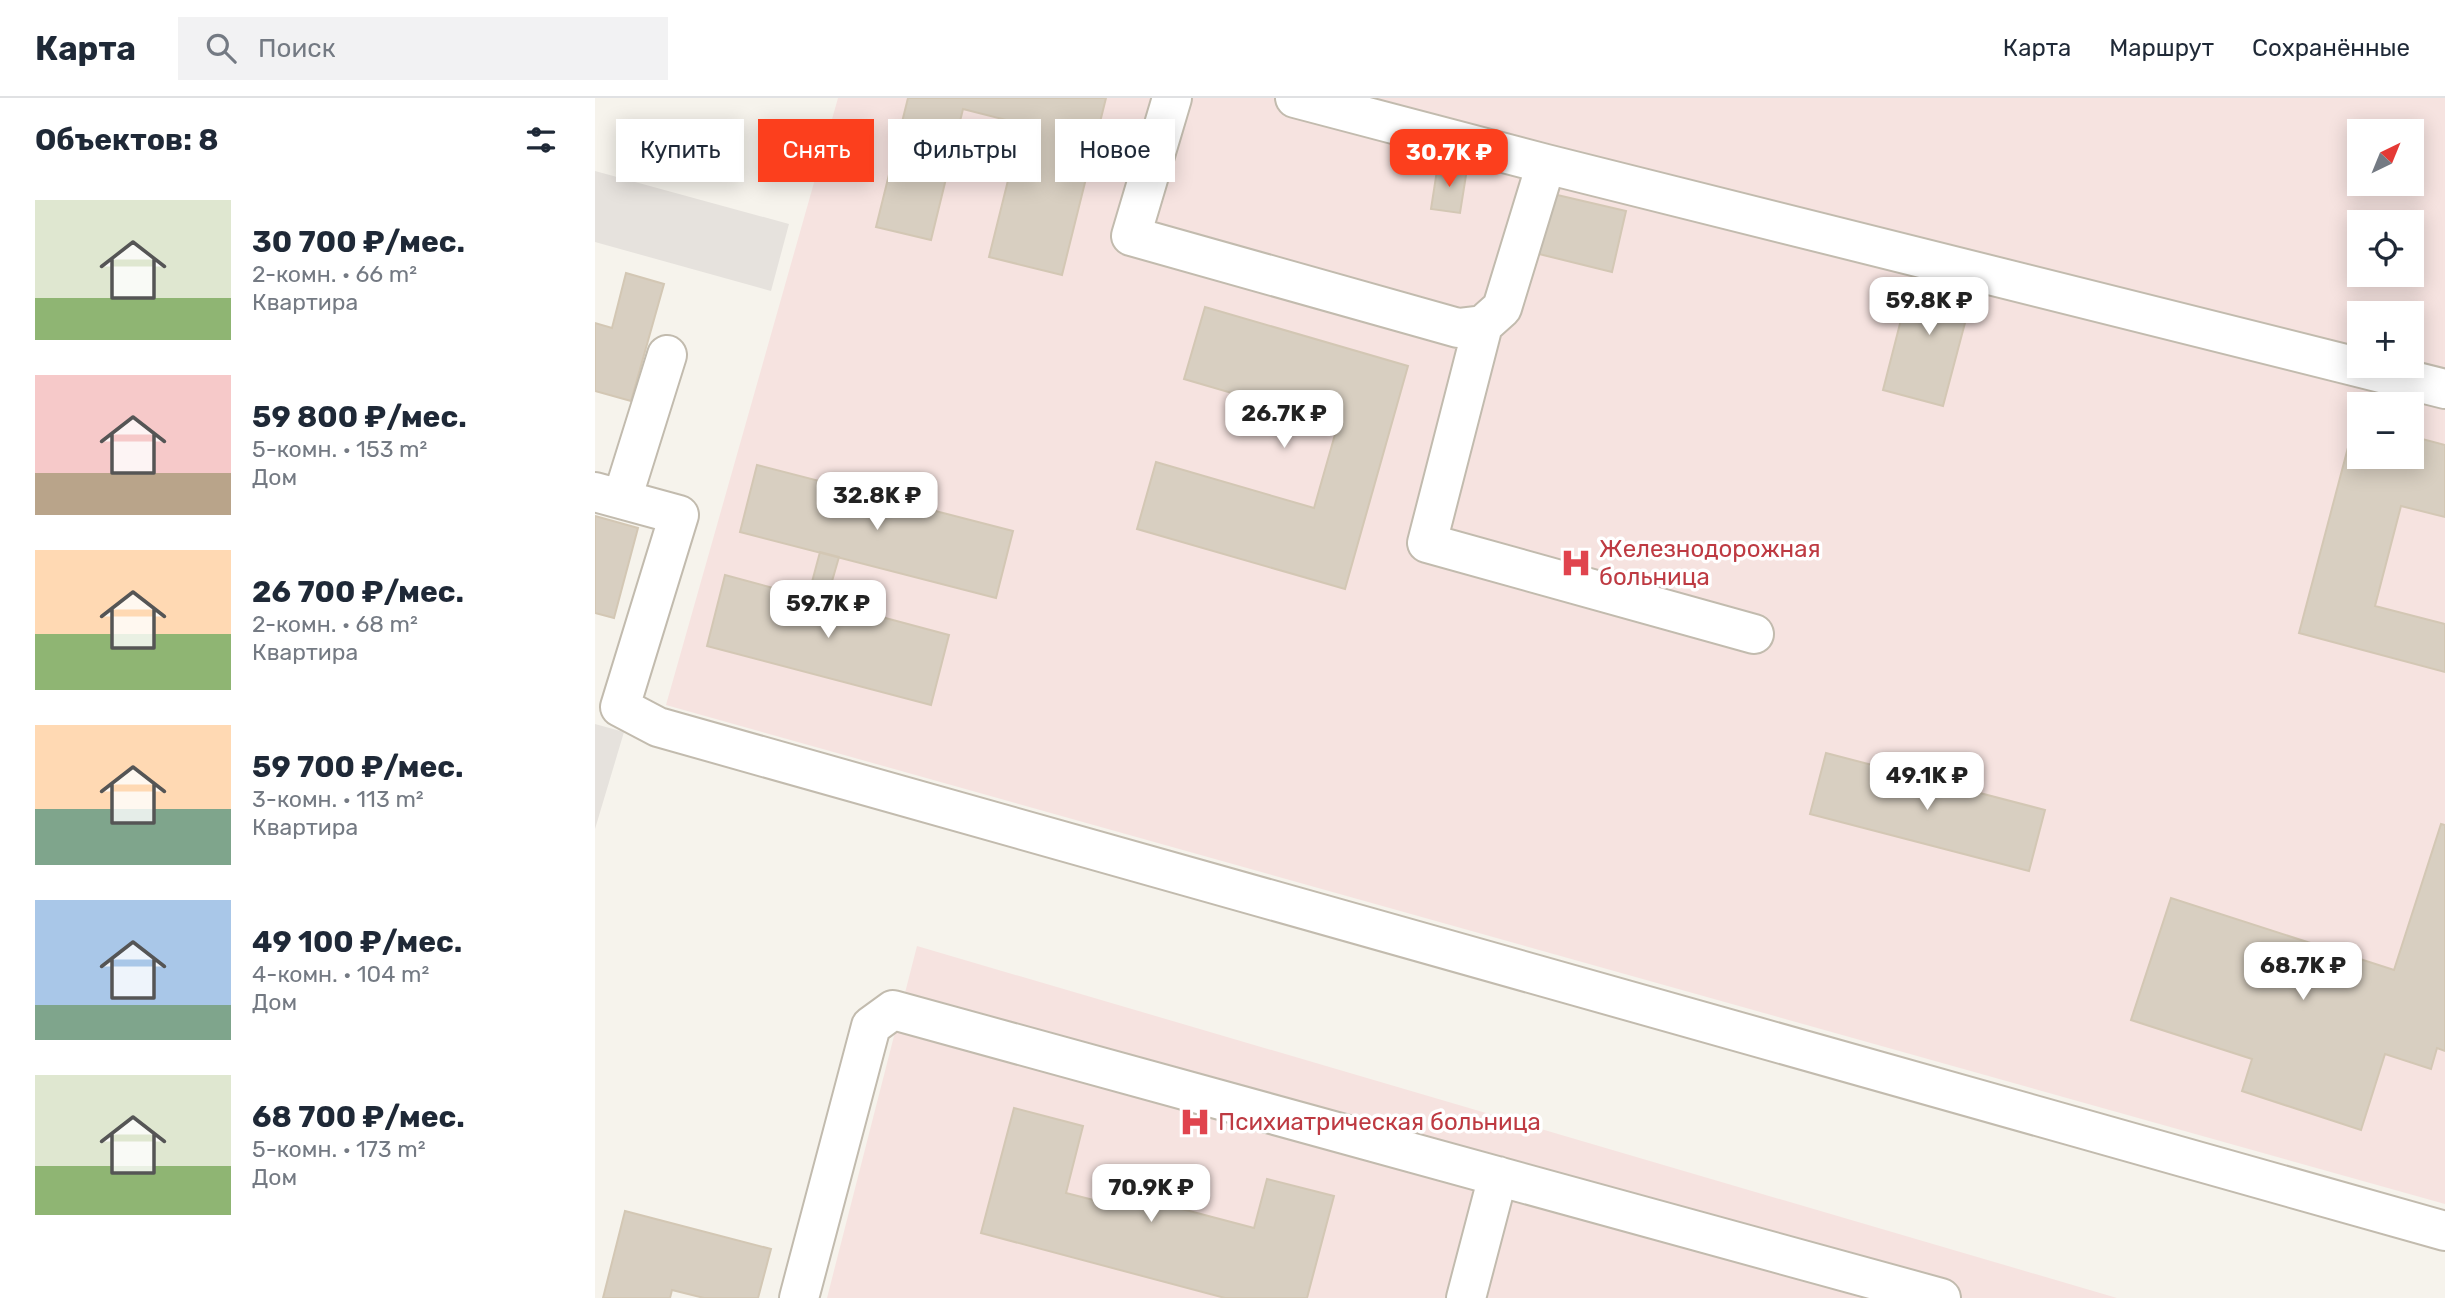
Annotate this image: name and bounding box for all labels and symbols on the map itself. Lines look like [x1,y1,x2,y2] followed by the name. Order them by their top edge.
[2347,119,2424,196] north arrow
[1384,130,1514,189] pin: 30.7K ₽
[1864,278,1994,337] pin: 59.8K ₽
[1219,390,1349,450] pin: 26.7K ₽
[812,472,942,532] pin: 32.8K ₽
[1599,535,1821,591] place label: Железнодорожная больница
[1559,546,1593,580] hospital icon: Железнодорожная больница
[763,580,893,640] pin: 59.7K ₽
[1862,752,1992,812] pin: 49.1K ₽
[2238,942,2368,1002] pin: 68.7K ₽
[1178,1105,1212,1139] hospital icon: Психиатрическая больница
[1218,1108,1541,1136] place label: Психиатрическая больница
[1086,1164,1216,1224] pin: 70.9K ₽

